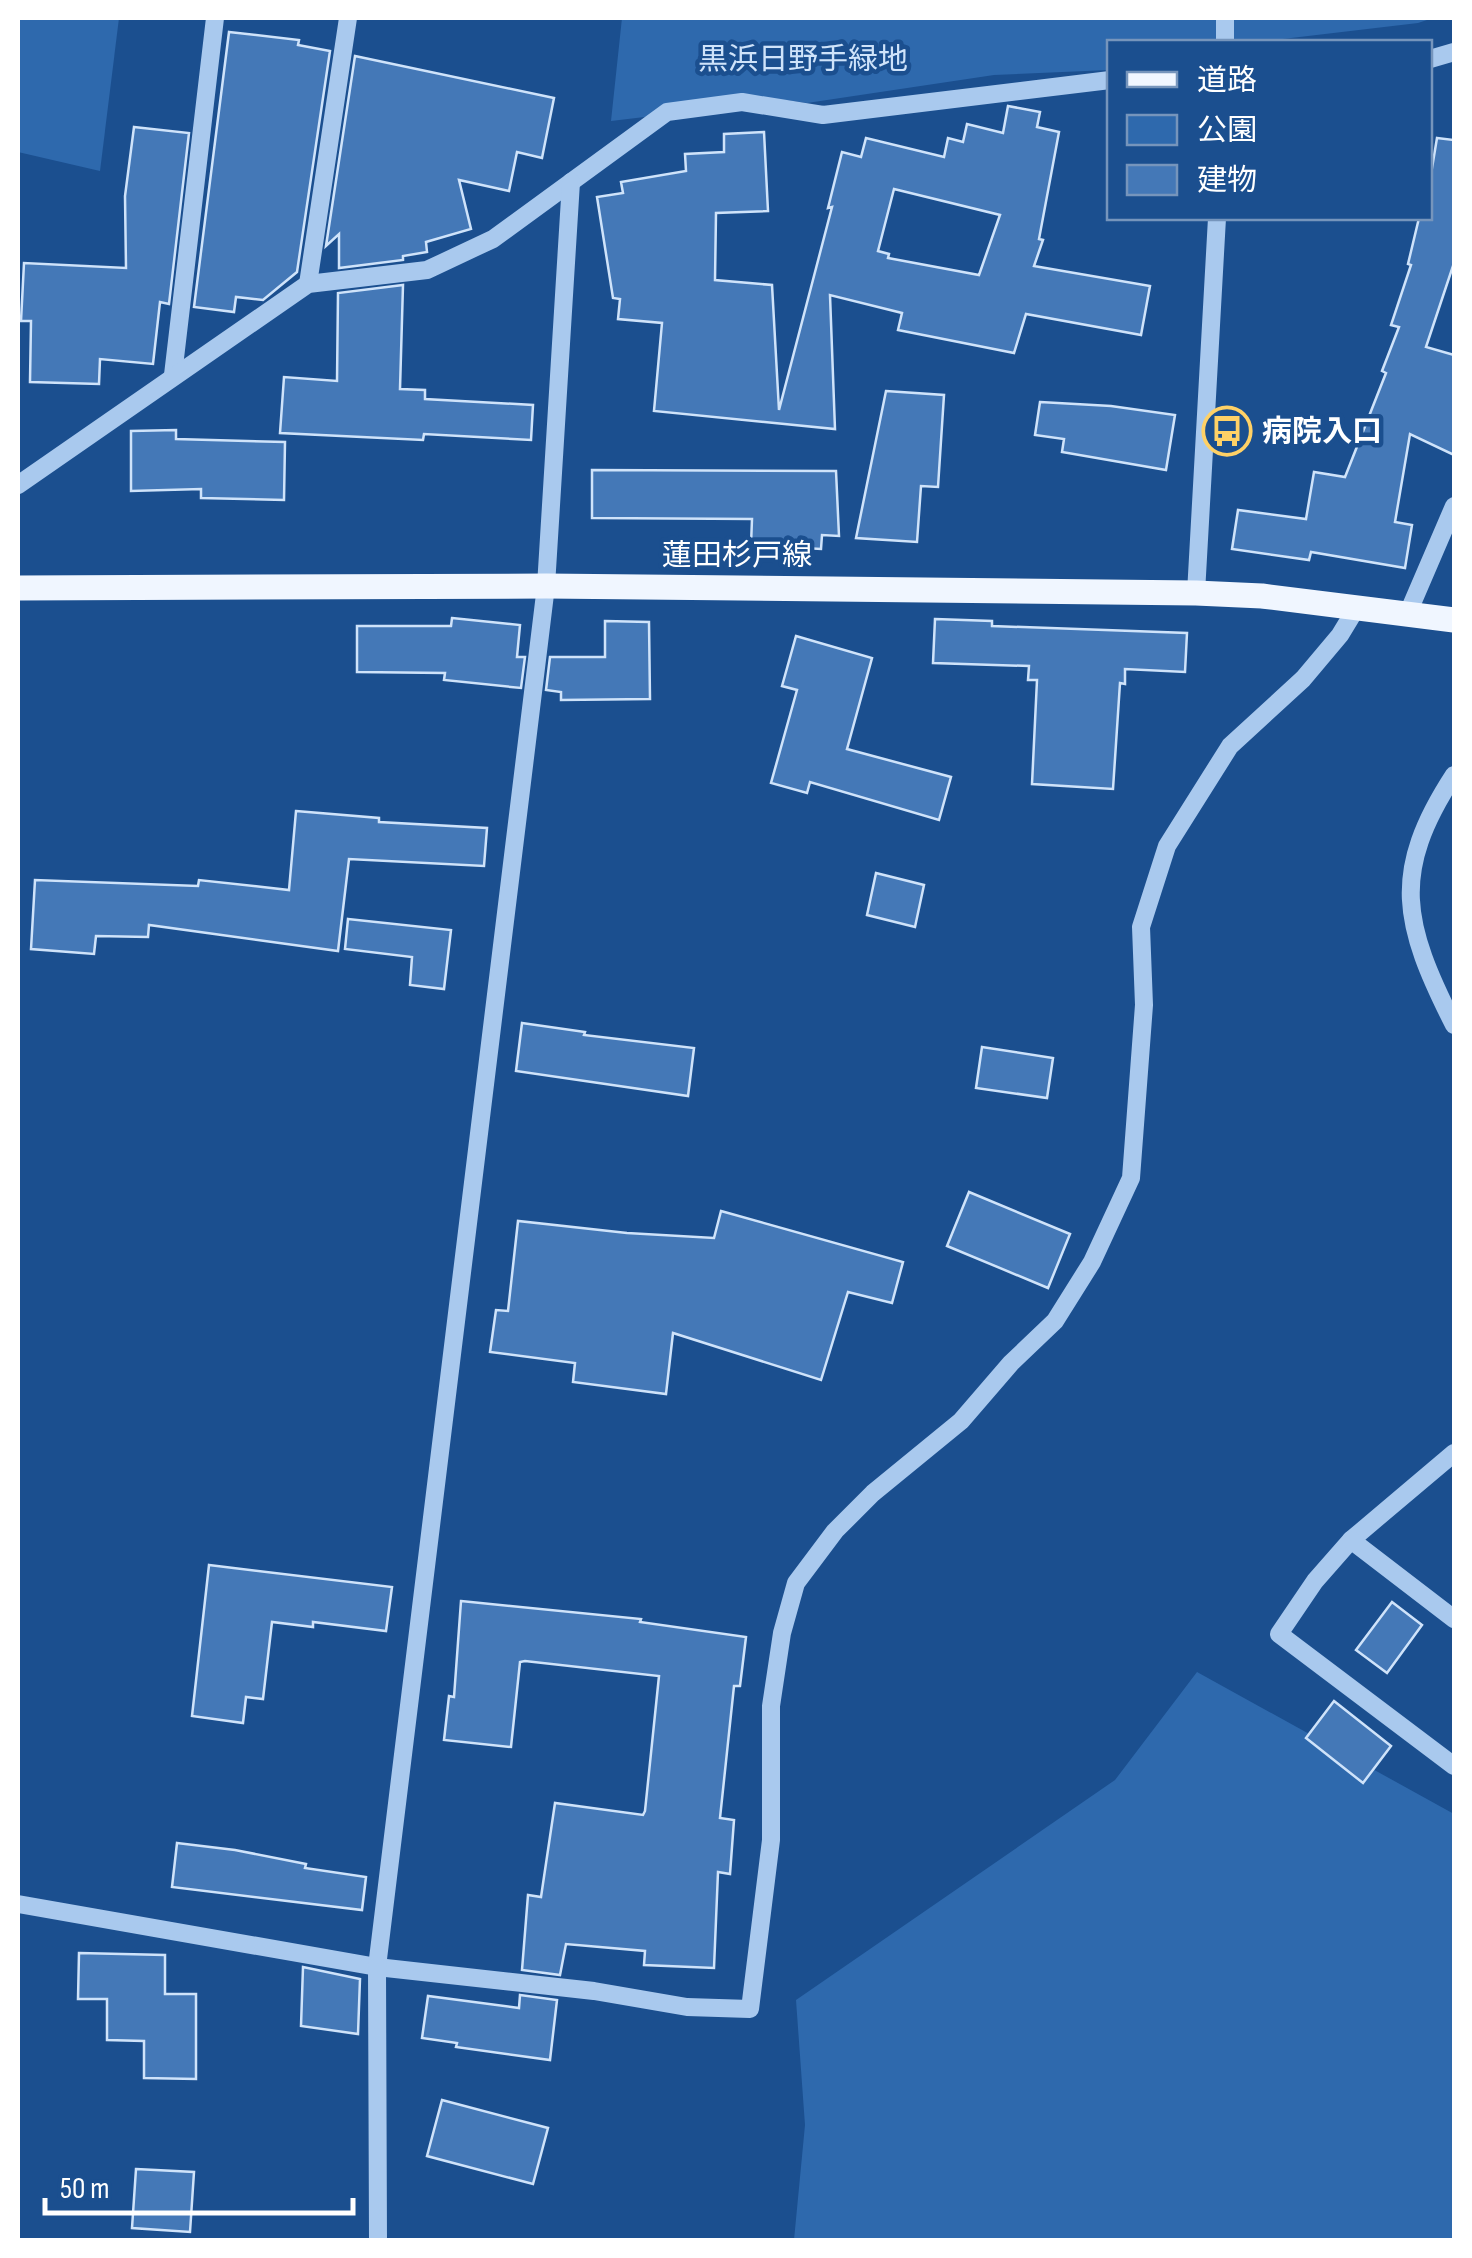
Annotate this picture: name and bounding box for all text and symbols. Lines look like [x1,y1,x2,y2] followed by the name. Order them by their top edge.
[1107,40,1432,220] legend
[698,42,908,78] park label: 黒浜日野手緑地
[1197,63,1257,99] text: 道路
[1197,113,1257,149] text: 公園
[1197,163,1257,199] text: 建物
[1201,405,1253,457] bus stop icon: 病院入口
[1262,414,1382,450] place label: 病院入口
[662,538,812,574] street label: 蓮田杉戸線
[45,2153,352,2215] scale bar
[60,2171,109,2207] text: 50 m

